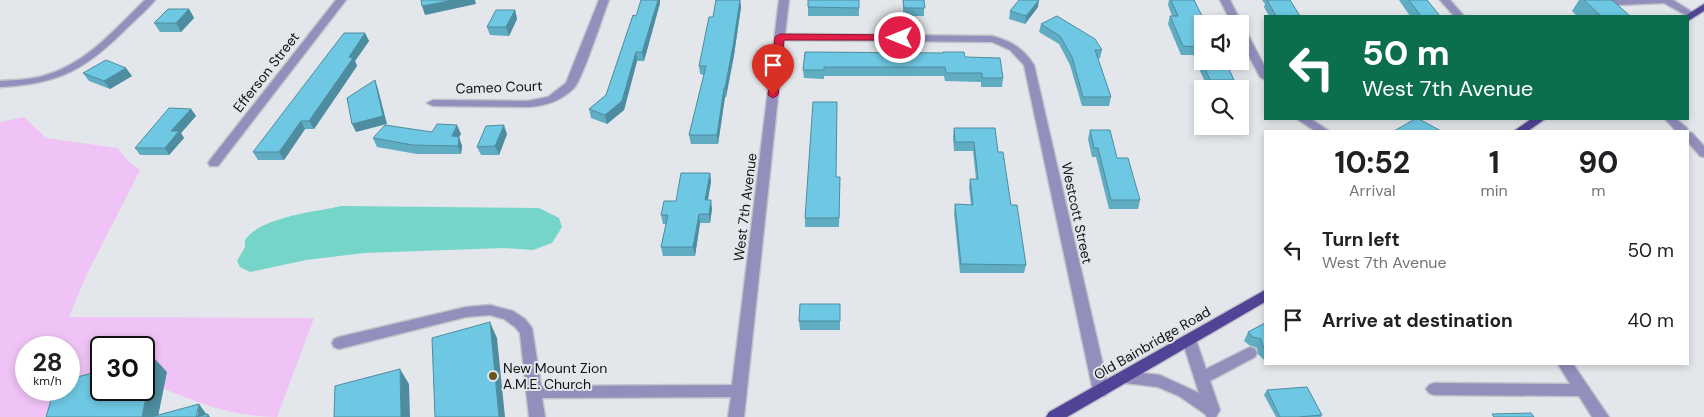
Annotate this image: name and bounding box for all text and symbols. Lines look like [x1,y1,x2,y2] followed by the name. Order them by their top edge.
[873,11,925,63] position arrow
[1194,15,1249,135] map controls
[1194,15,1249,70] button: sound
[229,28,303,116] street label: Efferson Street
[1362,30,1450,76] text: 50 m
[1279,35,1344,100] icon: left
[752,44,794,95] pin
[759,51,787,79] icon: arrive
[1362,74,1533,103] text: West 7th Avenue
[455,76,543,98] street label: Cameo Court
[1194,80,1249,135] button: search
[1335,143,1410,182] text: 10:52
[1489,143,1500,182] text: 1
[1578,143,1618,182] text: 90
[729,152,761,262] street label: West 7th Avenue
[1057,161,1097,265] street label: Westcott Street
[1349,180,1396,201] text: Arrival
[1480,180,1508,201] text: min
[1591,180,1606,201] text: m
[1322,227,1400,252] text: Turn left
[1279,236,1307,264] icon: left
[1627,238,1674,263] text: 50 m
[1322,252,1447,273] text: West 7th Avenue
[1090,302,1214,384] street label: Old Bainbridge Road
[1279,306,1307,334] icon: arrive
[1322,308,1513,333] text: Arrive at destination
[1627,308,1674,333] text: 40 m
[90,336,155,401] speed limit sign: 30
[32,346,63,379] text: 28
[503,359,607,393] place label: New Mount Zion A.M.E. Church
[487,370,499,382] marker: New Mount Zion A.M.E. Church
[33,373,62,389] text: km/h

